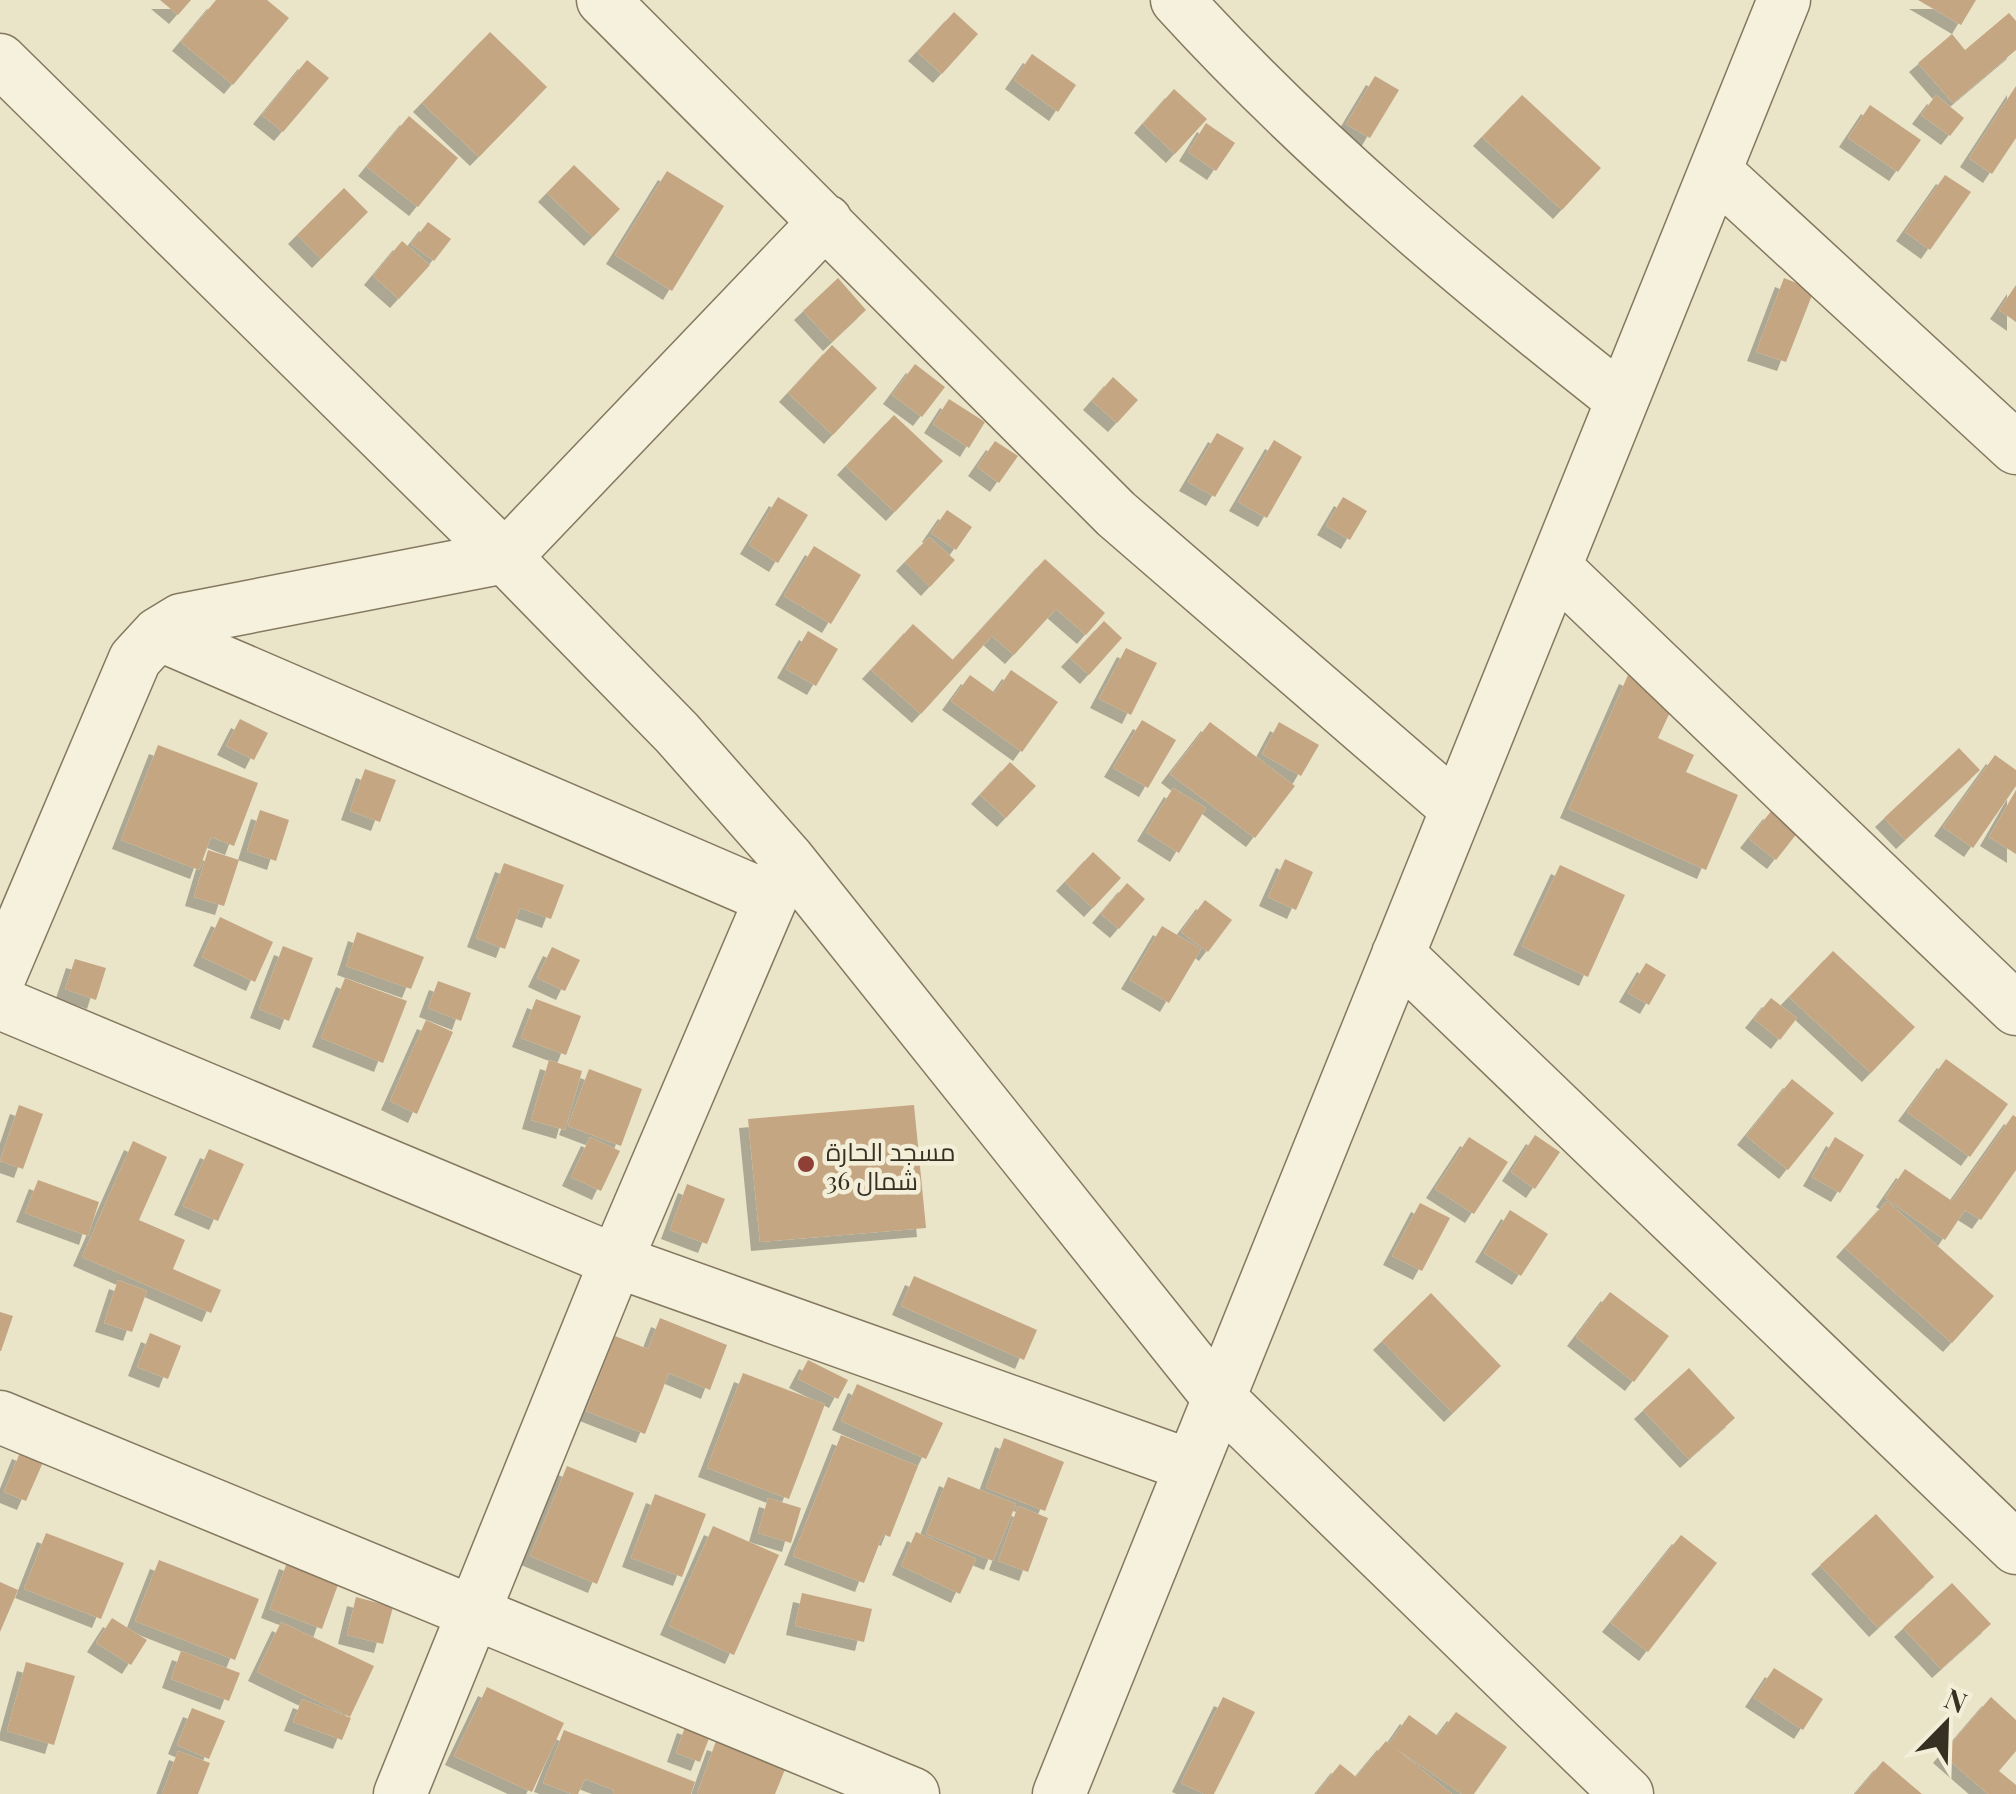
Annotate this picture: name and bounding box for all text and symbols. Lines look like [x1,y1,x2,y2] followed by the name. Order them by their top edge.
[826,1134,955,1196] place label: مسجد الحارة 36 شمال
[795,1153,817,1175] marker: مسجد الحارة 36 شمال
[1896,1674,1996,1774] north arrow
[1940,1679,1973,1721] text: N

